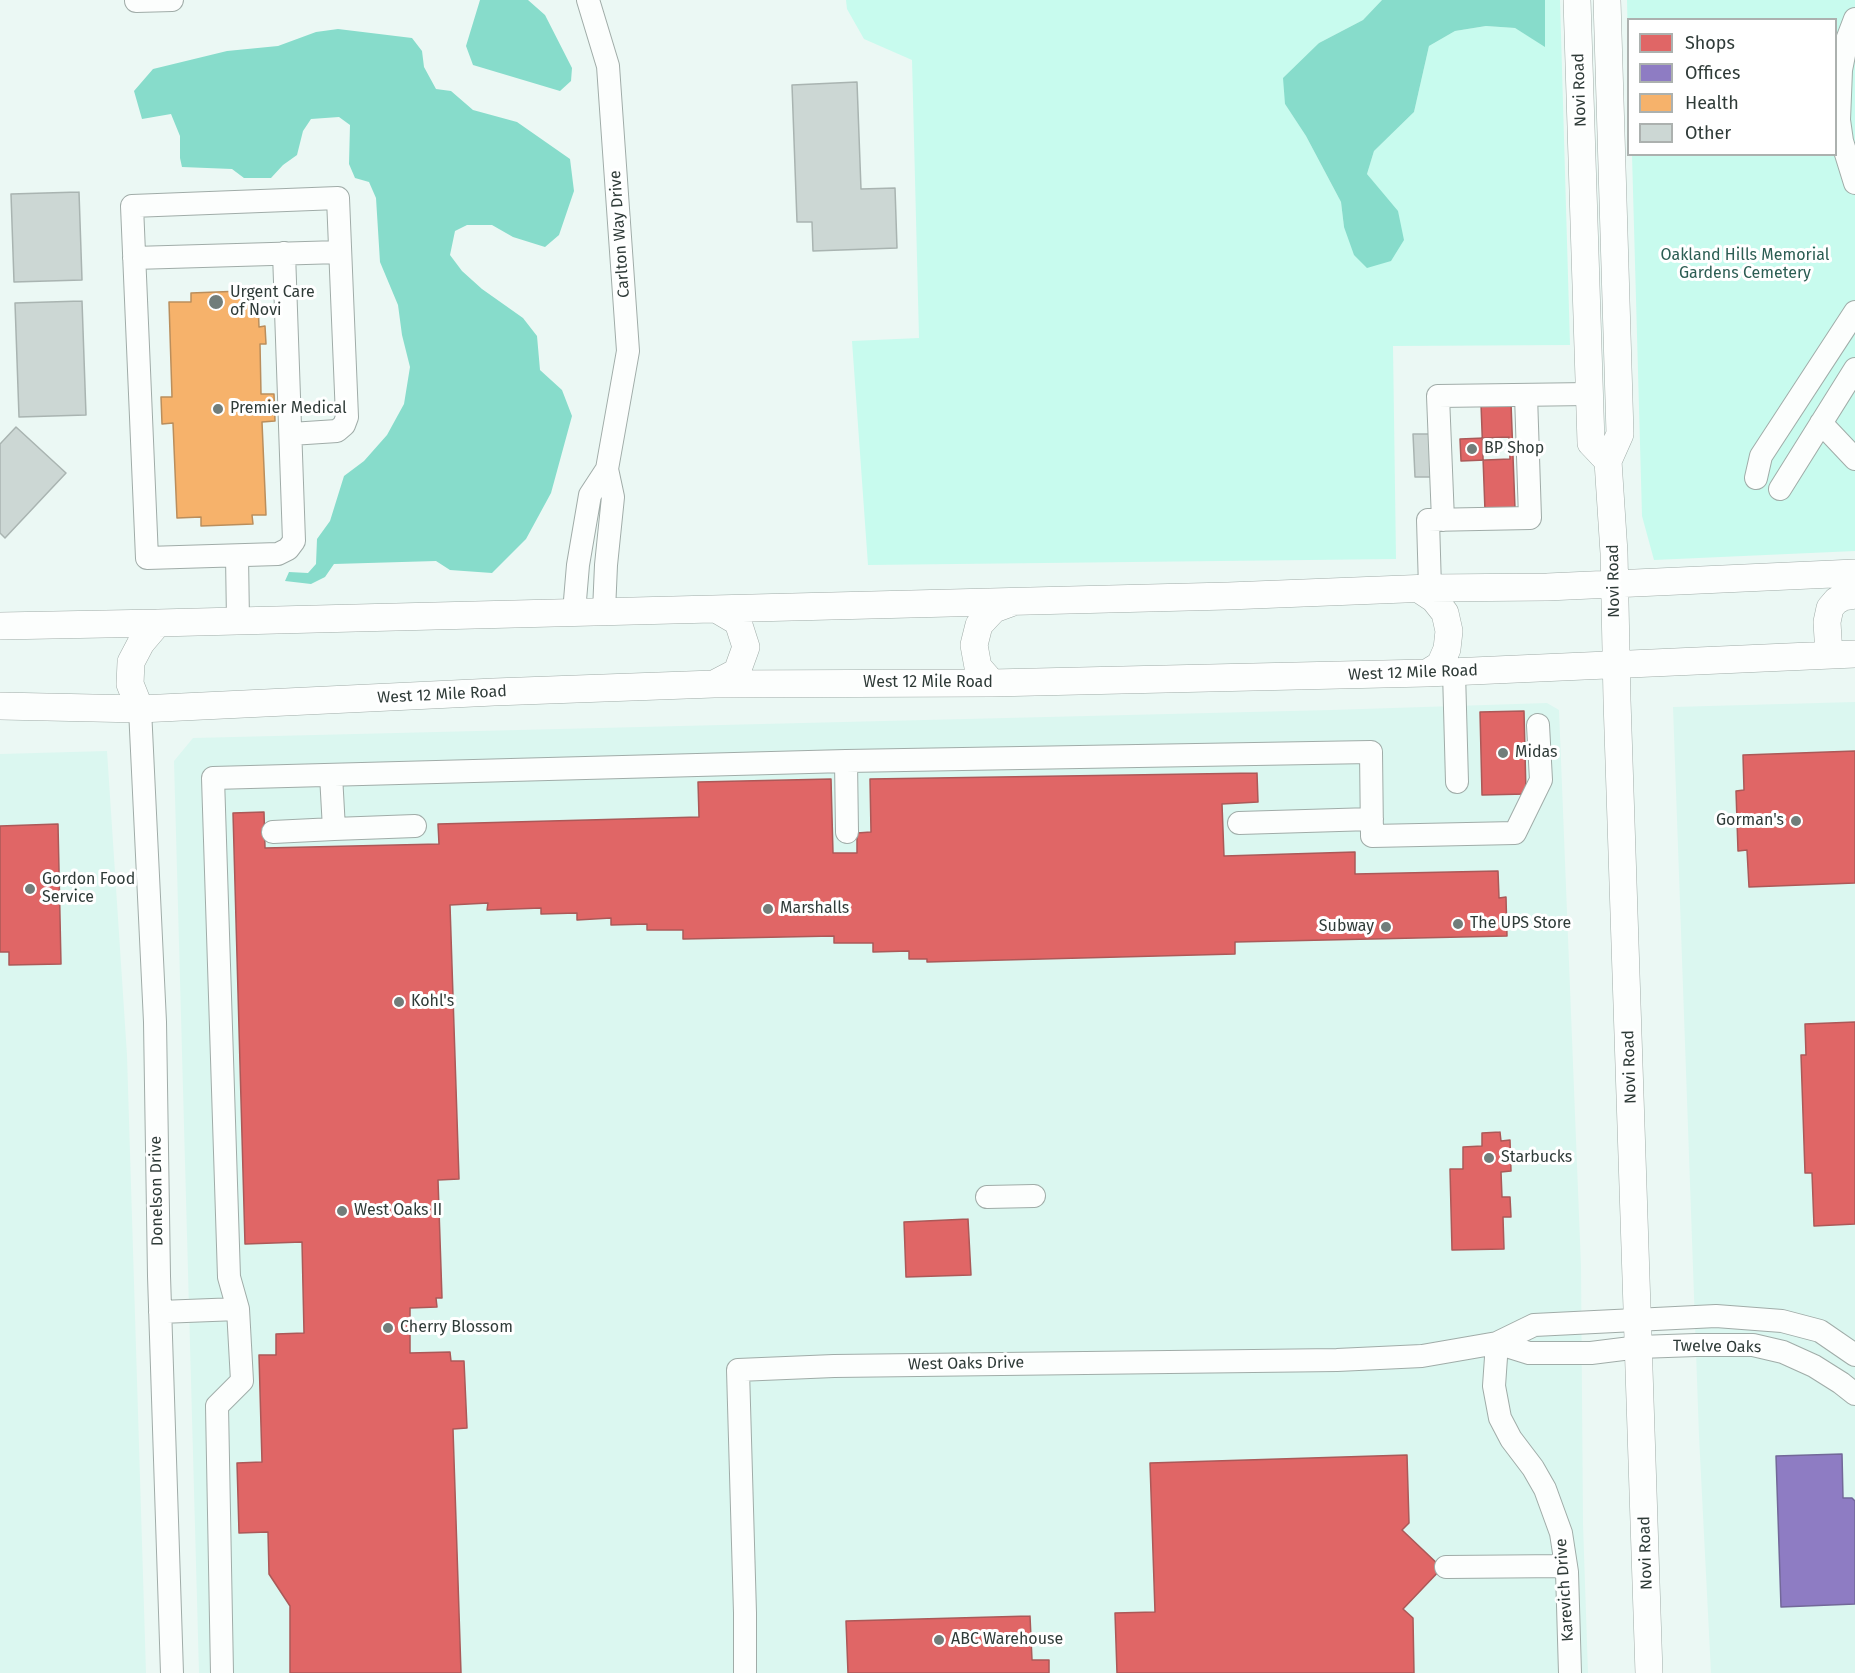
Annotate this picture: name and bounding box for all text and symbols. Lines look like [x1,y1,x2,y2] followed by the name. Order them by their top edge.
[1627,18,1837,156] legend
[1685,32,1735,54] text: Shops
[1569,53,1591,127] street label: Novi Road
[1685,62,1740,84] text: Offices
[1685,92,1739,114] text: Health
[1685,122,1731,144] text: Other
[606,170,634,298] street label: Carlton Way Drive
[1661,246,1829,284] park label: Oakland Hills Memorial Gardens Cemetery
[230,283,315,321] place label: Urgent Care of Novi
[207,293,225,311] marker: Urgent Care of Novi
[230,399,347,419] place label: Premier Medical
[211,402,225,416] marker: Premier Medical
[1484,439,1544,459] place label: BP Shop
[1465,442,1479,456] marker: BP Shop
[1604,544,1624,618] street label: Novi Road
[1348,661,1478,685] street label: West 12 Mile Road
[863,673,993,693] street label: West 12 Mile Road
[377,682,507,708] street label: West 12 Mile Road
[1515,743,1558,763] place label: Midas
[1496,746,1510,760] marker: Midas
[1716,811,1784,831] place label: Gorman's
[1789,814,1803,828] marker: Gorman's
[42,870,135,908] place label: Gordon Food Service
[23,882,37,896] marker: Gordon Food Service
[780,899,849,919] place label: Marshalls
[761,902,775,916] marker: Marshalls
[1470,914,1571,934] place label: The UPS Store
[1319,917,1374,937] place label: Subway
[1451,917,1465,931] marker: The UPS Store
[1379,920,1393,934] marker: Subway
[411,992,454,1012] place label: Kohl's
[392,995,406,1009] marker: Kohl's
[1619,1030,1641,1104] street label: Novi Road
[146,1136,168,1246] street label: Donelson Drive
[1501,1148,1572,1168] place label: Starbucks
[1482,1151,1496,1165] marker: Starbucks
[354,1201,442,1221] place label: West Oaks II
[335,1204,349,1218] marker: West Oaks II
[400,1318,513,1338] place label: Cherry Blossom
[381,1321,395,1335] marker: Cherry Blossom
[1673,1337,1761,1357] street label: Twelve Oaks
[908,1353,1024,1375] street label: West Oaks Drive
[1635,1516,1657,1590] street label: Novi Road
[1552,1538,1578,1642] street label: Karevich Drive
[951,1630,1063,1650] place label: ABC Warehouse
[932,1633,946,1647] marker: ABC Warehouse

